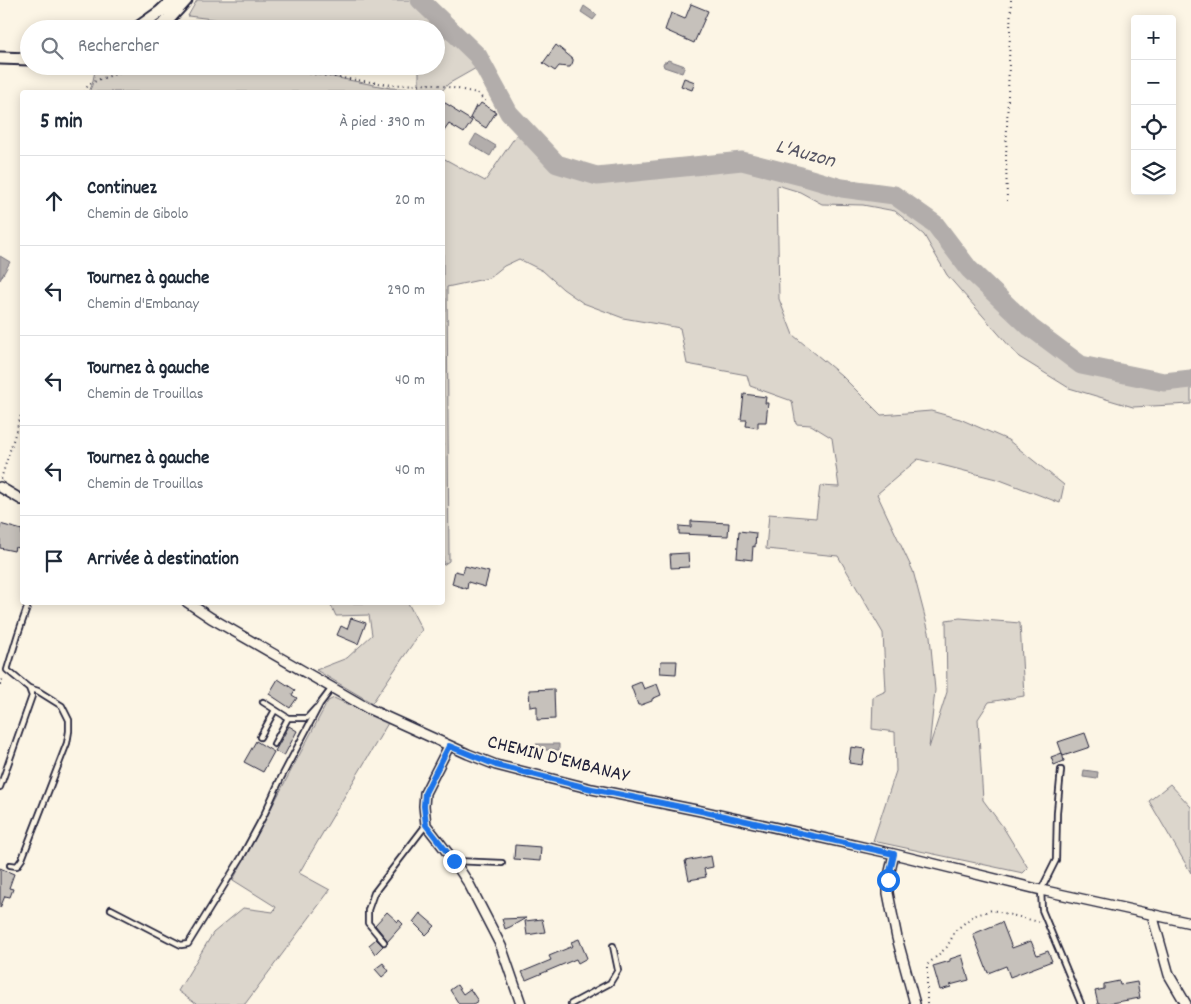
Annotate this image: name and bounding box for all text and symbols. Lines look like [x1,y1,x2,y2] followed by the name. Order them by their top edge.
[1131,15,1176,195] map controls
[1131,15,1176,60] button: +
[20,20,445,75] search box
[38,34,66,62] icon: search
[78,34,159,61] text: Rechercher
[1131,60,1176,105] button: −
[1131,105,1176,150] button: locate
[40,108,83,138] text: 5 min
[339,111,425,134] text: À pied · 390 m
[772,133,839,178] water label: L'Auzon
[1131,150,1176,195] button: layers
[87,176,157,203] text: Continuez
[40,187,68,215] icon: ahead
[395,189,425,212] text: 20 m
[87,203,188,226] text: Chemin de Gibolo
[87,266,209,293] text: Tournez à gauche
[40,277,68,305] icon: left
[387,279,425,302] text: 290 m
[87,293,199,316] text: Chemin d'Embanay
[87,356,209,383] text: Tournez à gauche
[40,367,68,395] icon: left
[395,369,425,392] text: 40 m
[87,383,204,406] text: Chemin de Trouillas
[87,446,209,473] text: Tournez à gauche
[40,457,68,485] icon: left
[395,459,425,482] text: 40 m
[87,473,204,496] text: Chemin de Trouillas
[40,547,68,575] icon: arrive
[87,547,239,574] text: Arrivée à destination
[484,729,632,791] street label: CHEMIN D'EMBANAY
[443,850,466,873] route end
[877,869,900,892] route start

